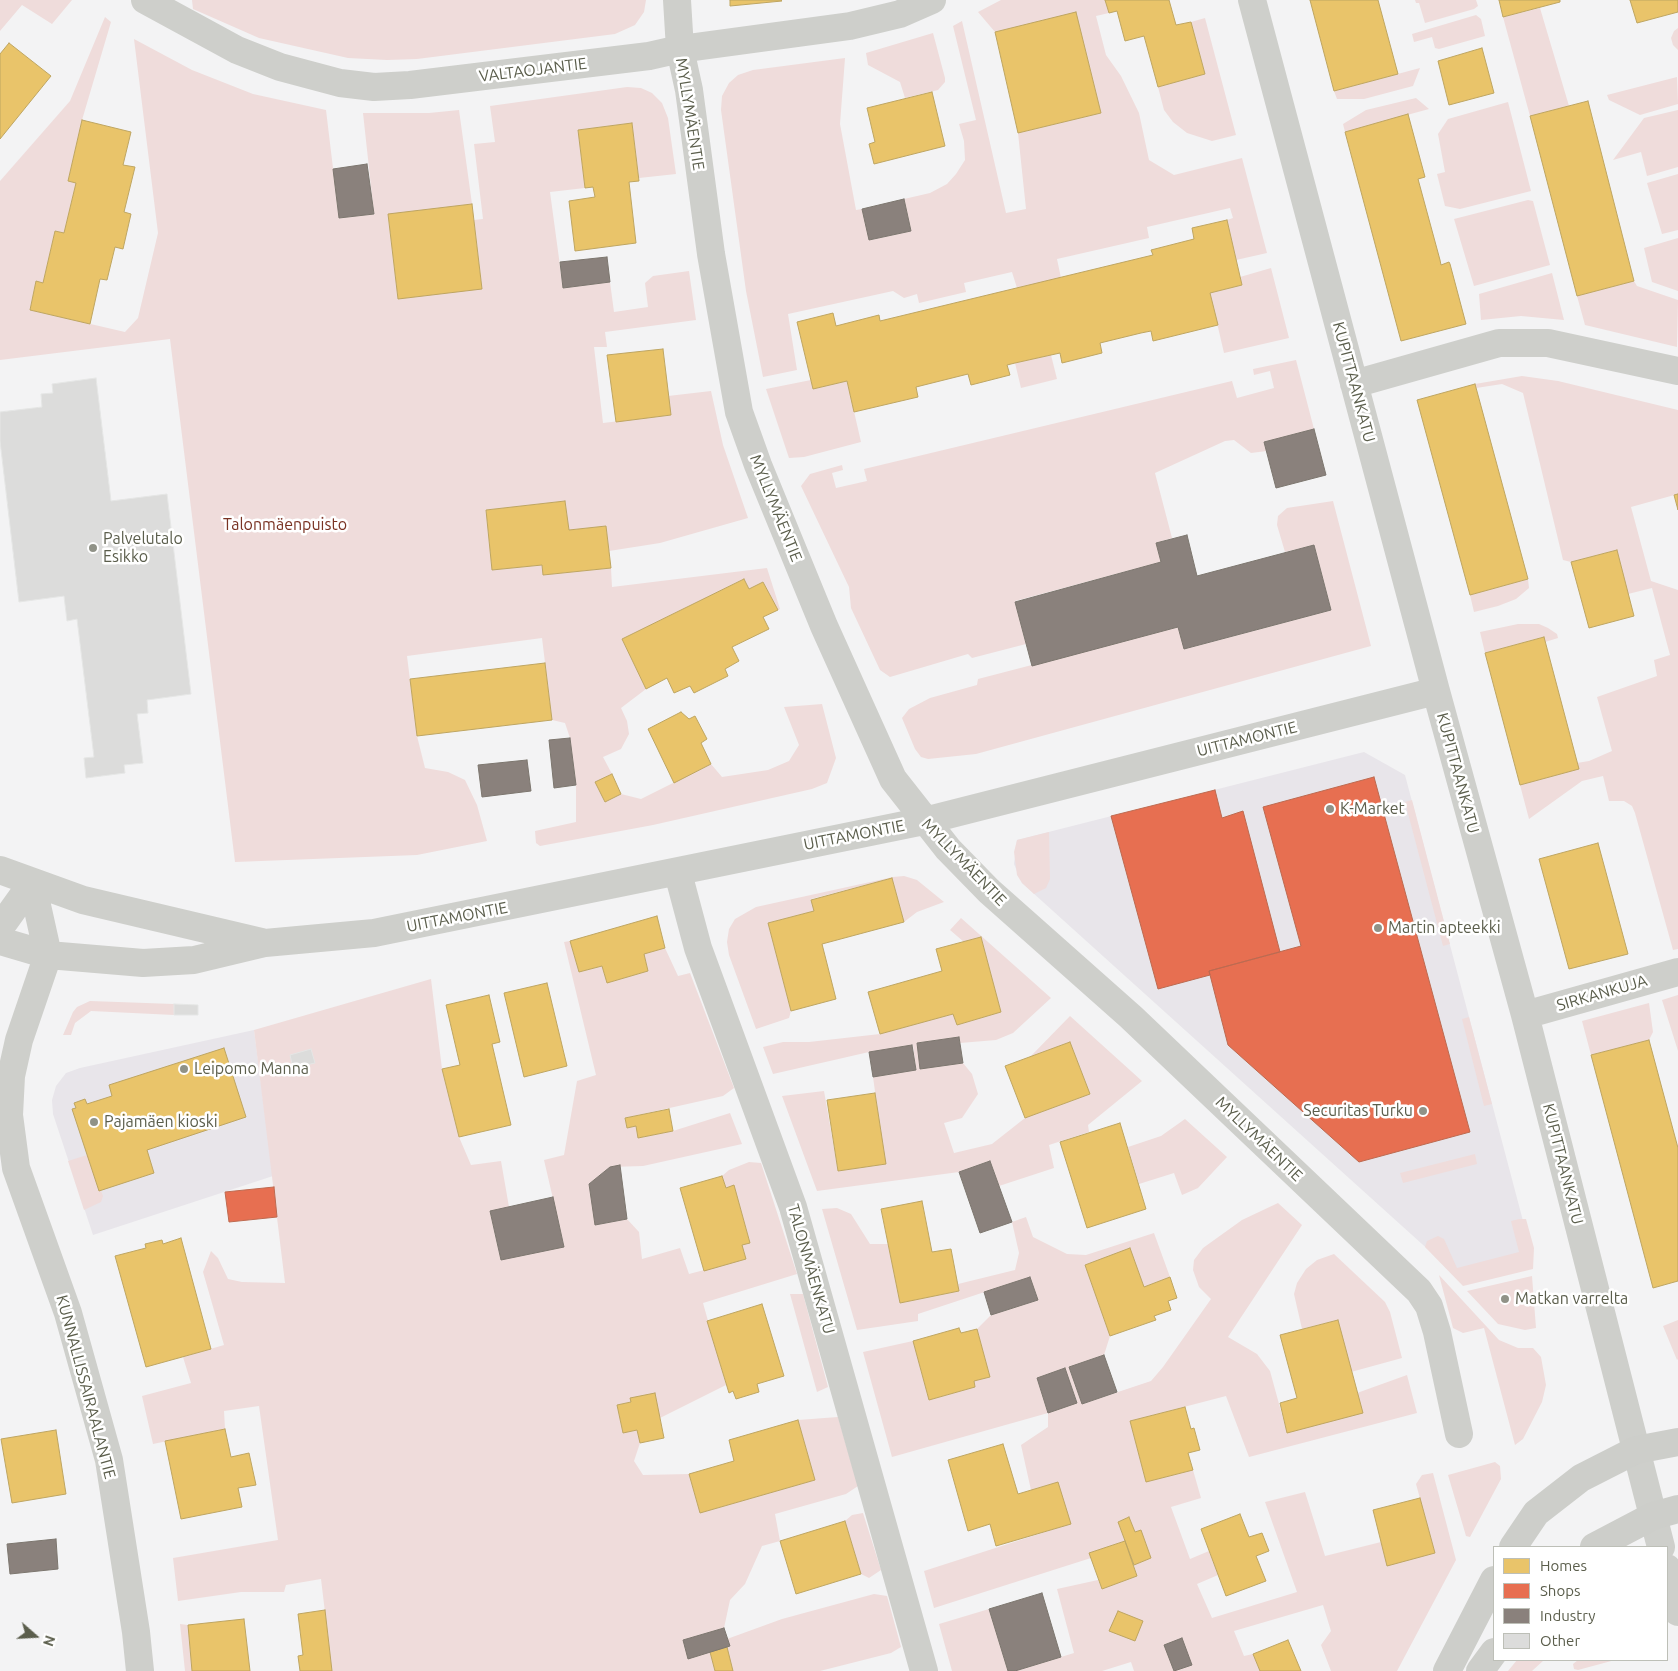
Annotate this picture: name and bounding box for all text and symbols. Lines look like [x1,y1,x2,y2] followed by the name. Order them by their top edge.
[478,54,588,86] street label: VALTAOJANTIE
[672,56,708,172] street label: MYLLYMÄENTIE
[1329,320,1379,444] street label: KUPITTAANKATU
[746,452,806,564] street label: MYLLYMÄENTIE
[223,515,347,535] park label: Talonmäenpuisto
[103,529,183,567] place label: Palvelutalo Esikko
[87,542,99,554] marker: Palvelutalo Esikko
[1433,711,1483,835] street label: KUPITTAANKATU
[1195,717,1299,761] street label: UITTAMONTIE
[1340,799,1405,819] place label: K-Market
[1324,803,1336,815] marker: K-Market
[918,814,1010,910] street label: MYLLYMÄENTIE
[802,816,906,854] street label: UITTAMONTIE
[405,898,509,936] street label: UITTAMONTIE
[1388,918,1501,938] place label: Martin apteekki
[1372,922,1384,934] marker: Martin apteekki
[1554,971,1650,1015] street label: SIRKANKUJA
[194,1059,309,1079] place label: Leipomo Manna
[178,1063,190,1075] marker: Leipomo Manna
[1211,1093,1307,1185] street label: MYLLYMÄENTIE
[1303,1101,1413,1121] place label: Securitas Turku
[1539,1102,1587,1226] street label: KUPITTAANKATU
[1417,1105,1429,1117] marker: Securitas Turku
[104,1112,218,1132] place label: Pajamäen kioski
[88,1116,100,1128] marker: Pajamäen kioski
[783,1202,839,1336] street label: TALONMÄENKATU
[1515,1289,1628,1309] place label: Matkan varrelta
[52,1293,120,1481] street label: KUNNALLISSAIRAALANTIE
[1499,1293,1511,1305] marker: Matkan varrelta
[1493,1546,1668,1661] legend
[1540,1557,1587,1574] text: Homes
[1540,1582,1581,1599] text: Shops
[1540,1607,1595,1624] text: Industry
[10,1611,60,1661] north arrow
[1540,1632,1580,1649] text: Other
[40,1633,58,1648] text: N

